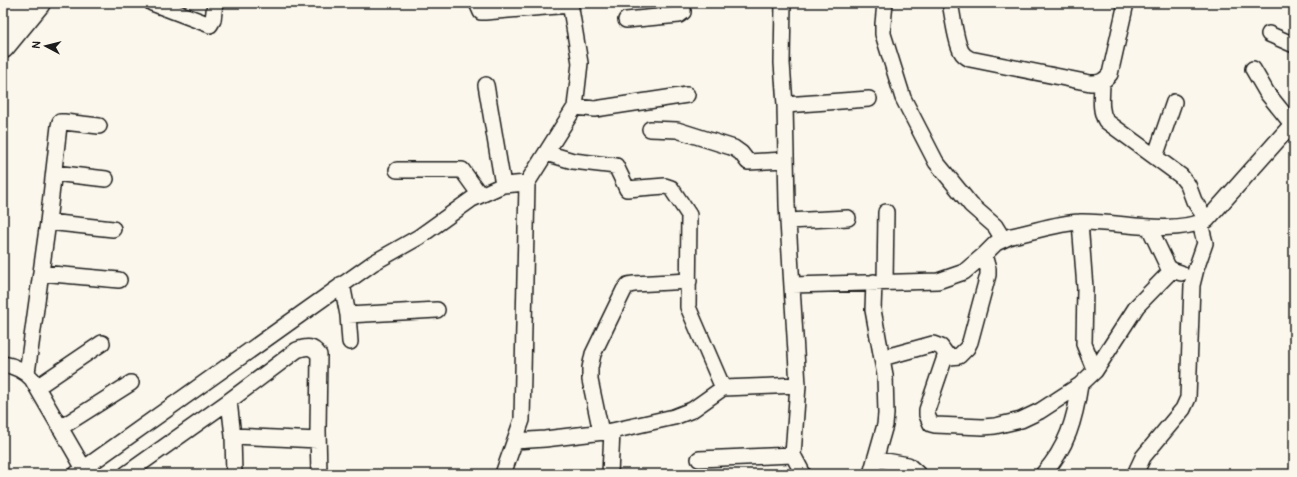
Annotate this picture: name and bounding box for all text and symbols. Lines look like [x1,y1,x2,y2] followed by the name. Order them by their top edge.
[26,26,66,66] north arrow
[30,40,44,49] text: N

